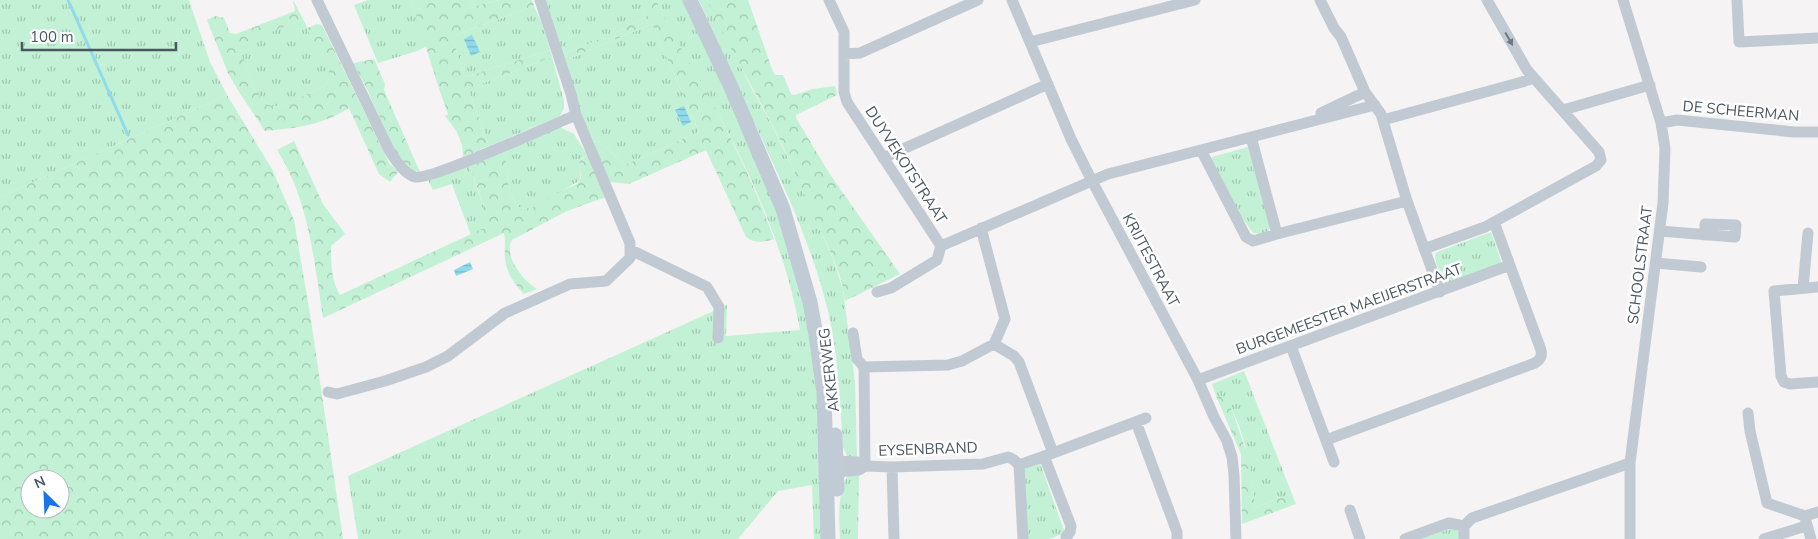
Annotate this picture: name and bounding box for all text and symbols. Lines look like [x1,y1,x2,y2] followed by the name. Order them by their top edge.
[22,20,176,52] scale bar
[30,27,74,47] text: 100 m
[1505,33,1514,46] one-way arrow
[1682,96,1800,126] street label: DE SCHEERMAN
[860,102,952,228] street label: DUYVEKOTSTRAAT
[1623,205,1657,325] street label: SCHOOLSTRAAT
[1118,210,1184,310] street label: KRIJTESTRAAT
[1233,259,1465,359] street label: BURGEMEESTER MAEIJERSTRAAT
[814,327,844,413] street label: AKKERWEG
[878,437,978,461] street label: EYSENBRAND
[20,469,70,519] north arrow
[31,472,49,493] text: N

